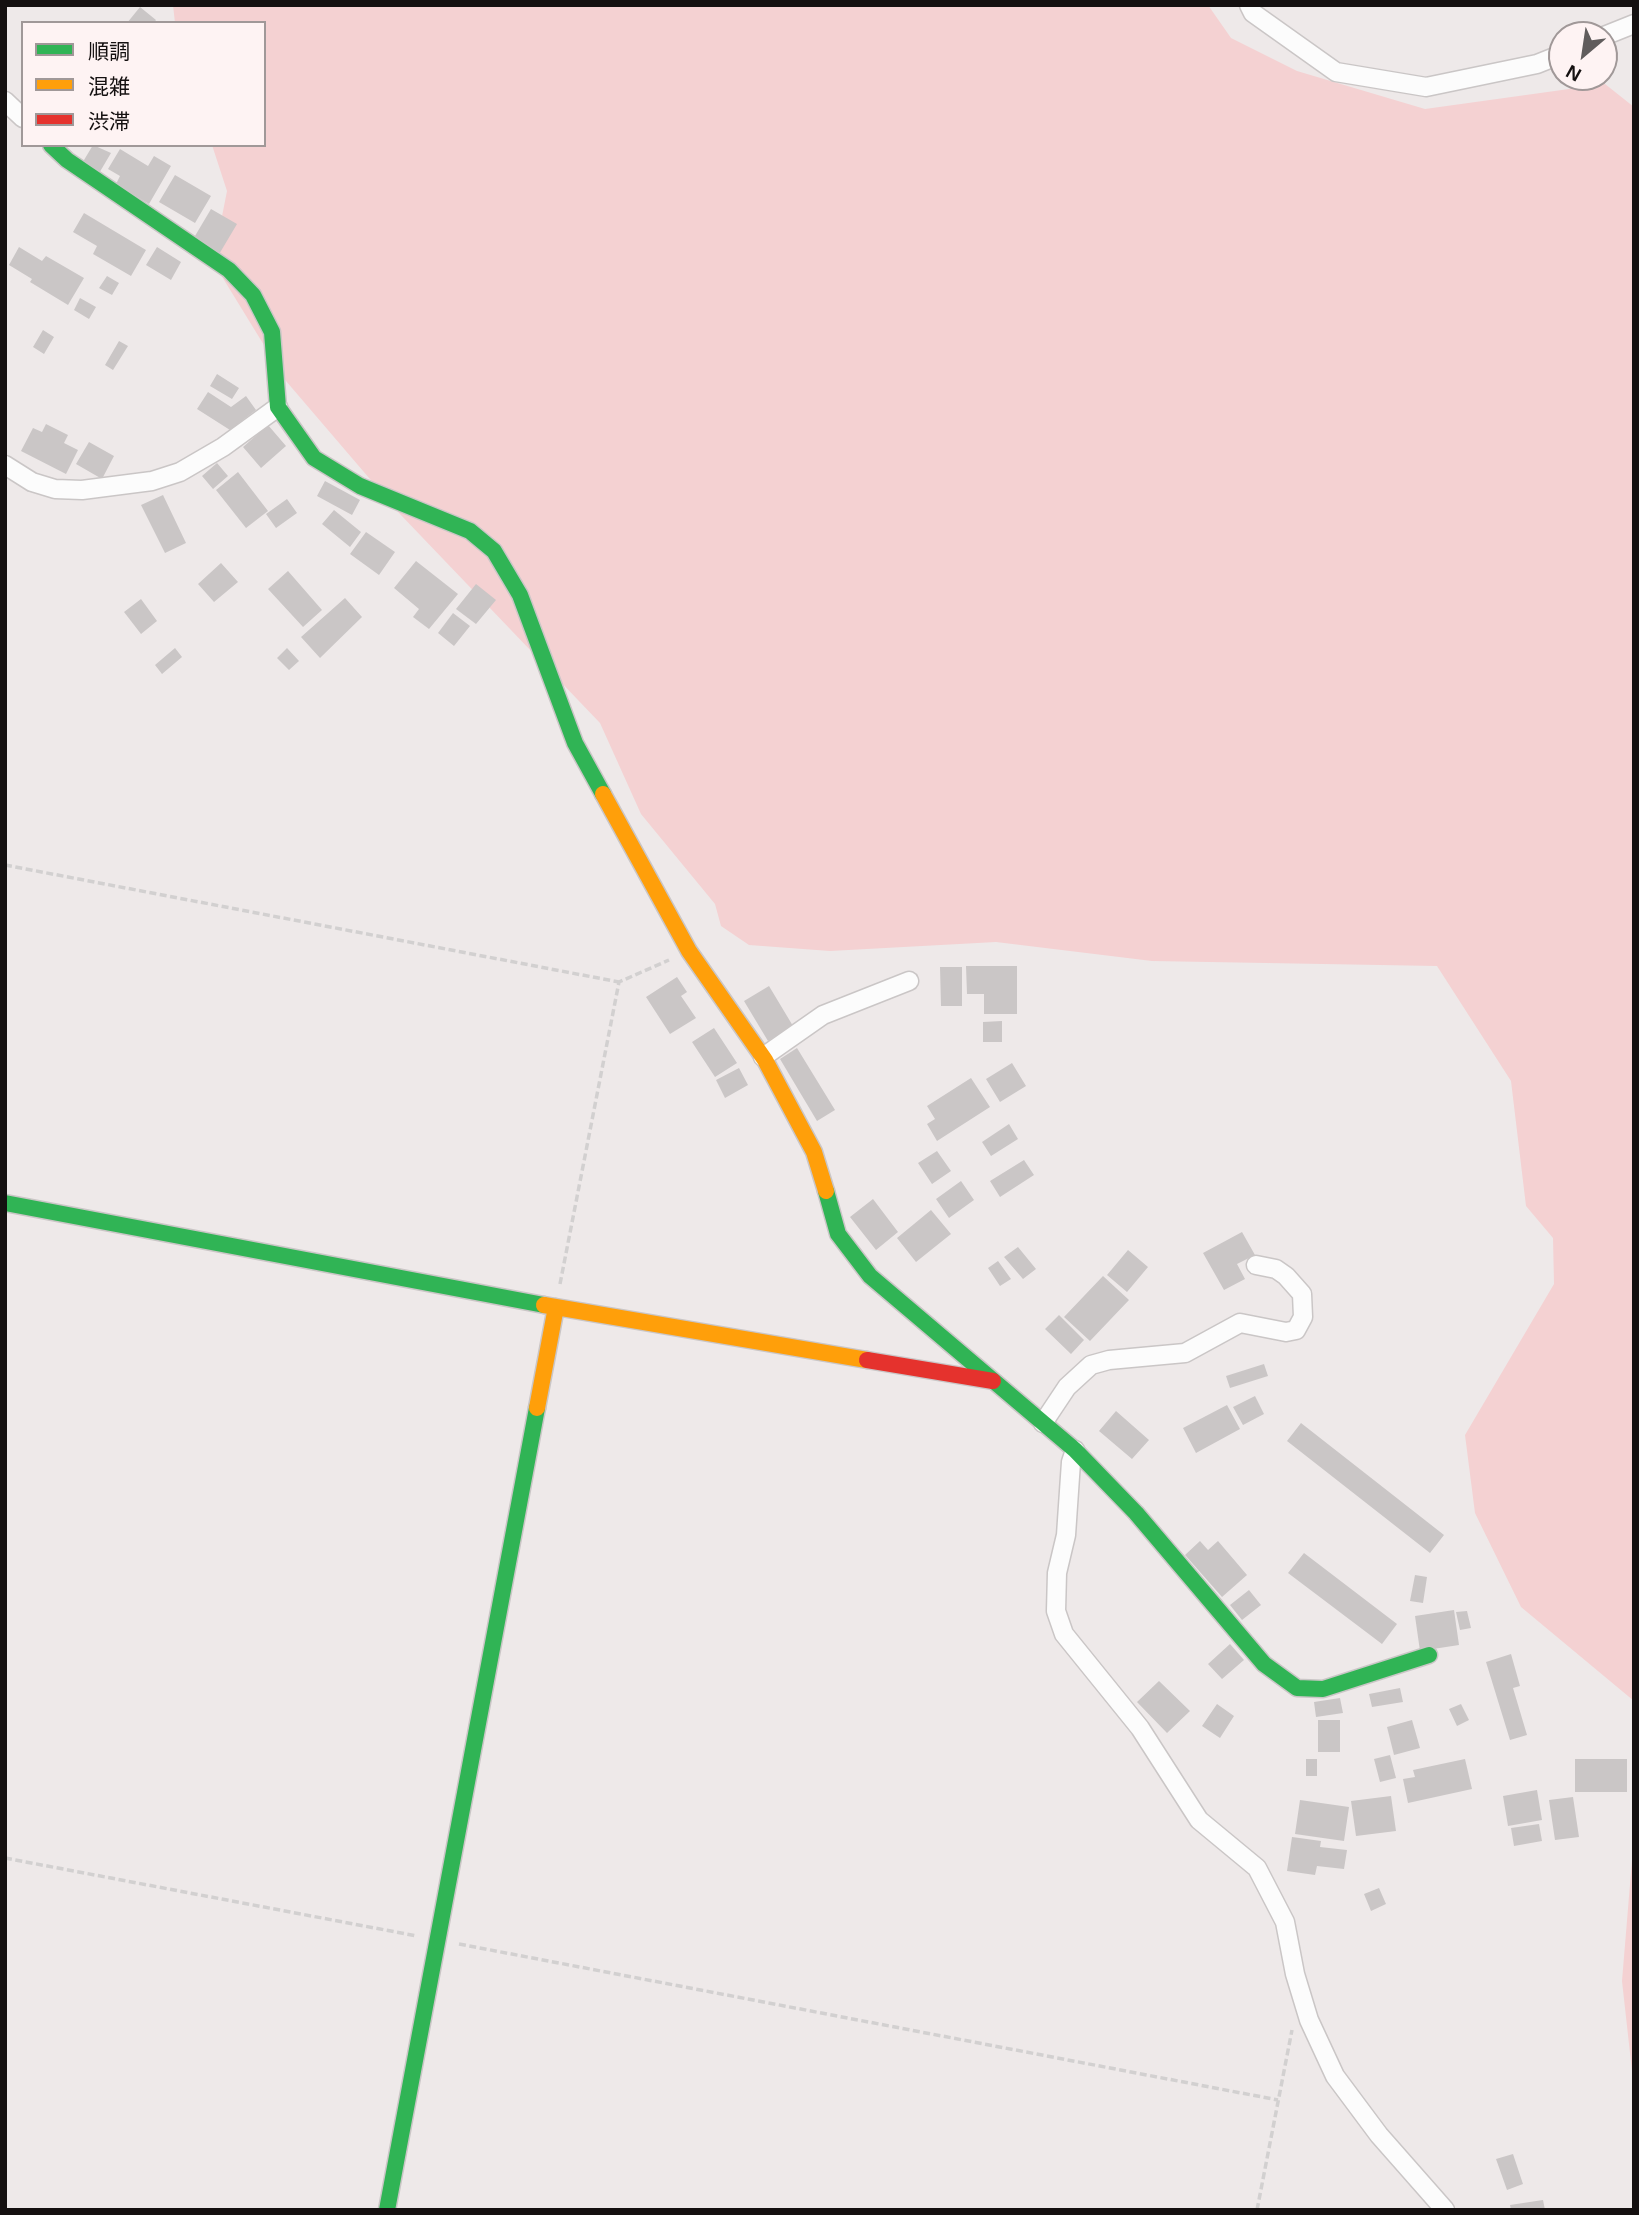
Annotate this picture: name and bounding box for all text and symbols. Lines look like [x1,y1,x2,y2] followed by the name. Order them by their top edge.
[21,21,266,147] legend
[1548,21,1618,91] north arrow
[88,40,130,63] text: 順調
[1562,61,1585,86] text: N
[88,75,130,98] text: 混雑
[88,110,130,133] text: 渋滞

